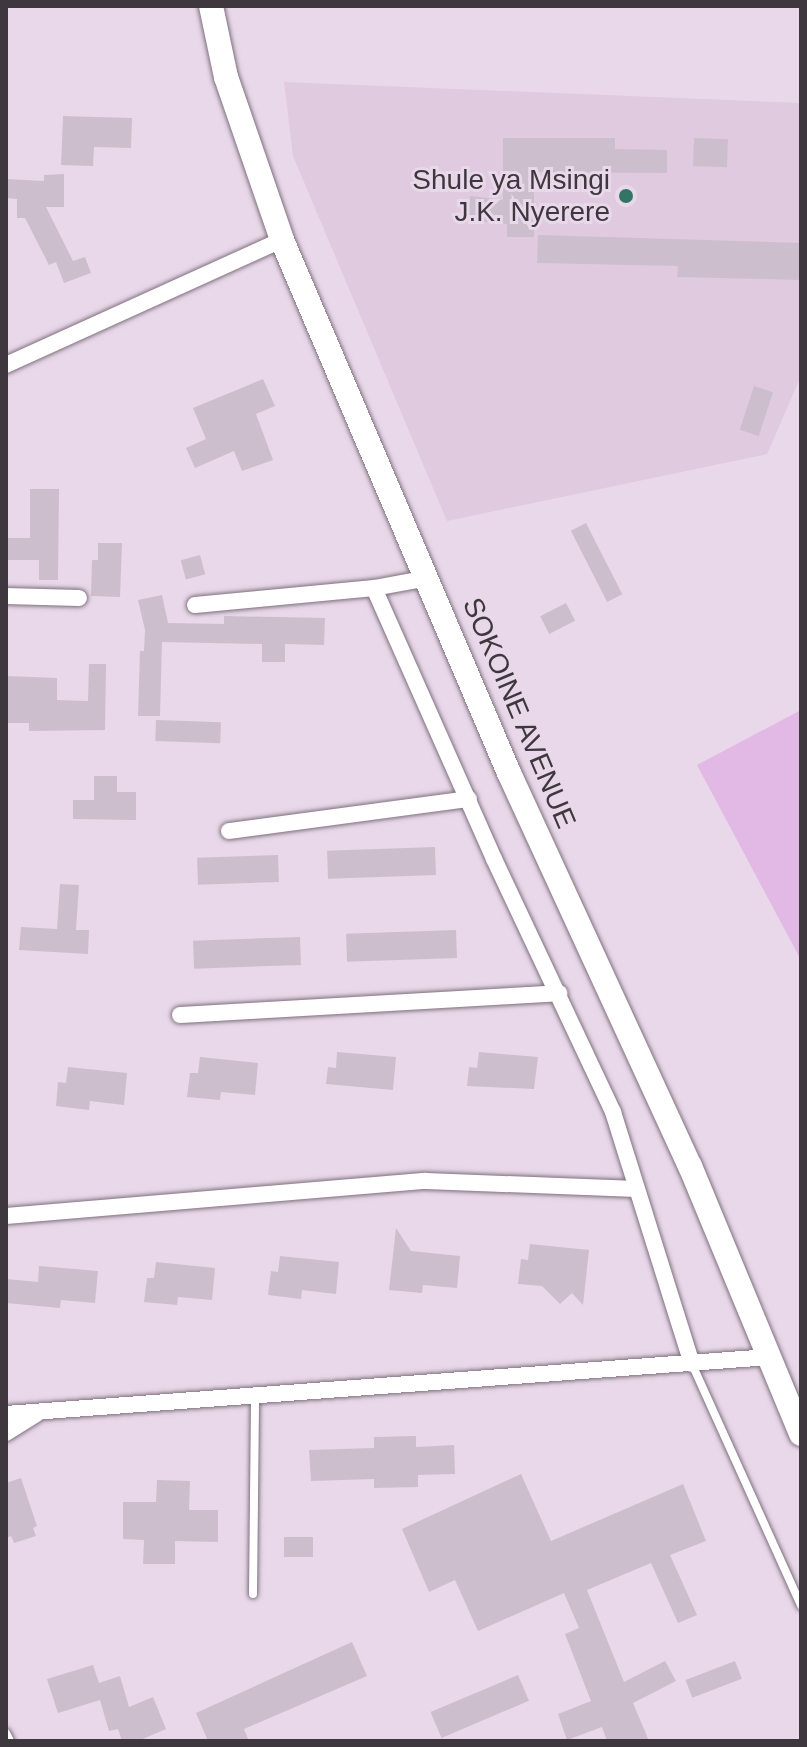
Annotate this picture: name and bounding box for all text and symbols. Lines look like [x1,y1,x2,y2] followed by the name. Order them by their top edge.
[412,163,610,229] place label: Shule ya Msingi J.K. Nyerere
[617,187,635,205] marker: Shule ya Msingi J.K. Nyerere
[455,592,583,834] street label: SOKOINE AVENUE

